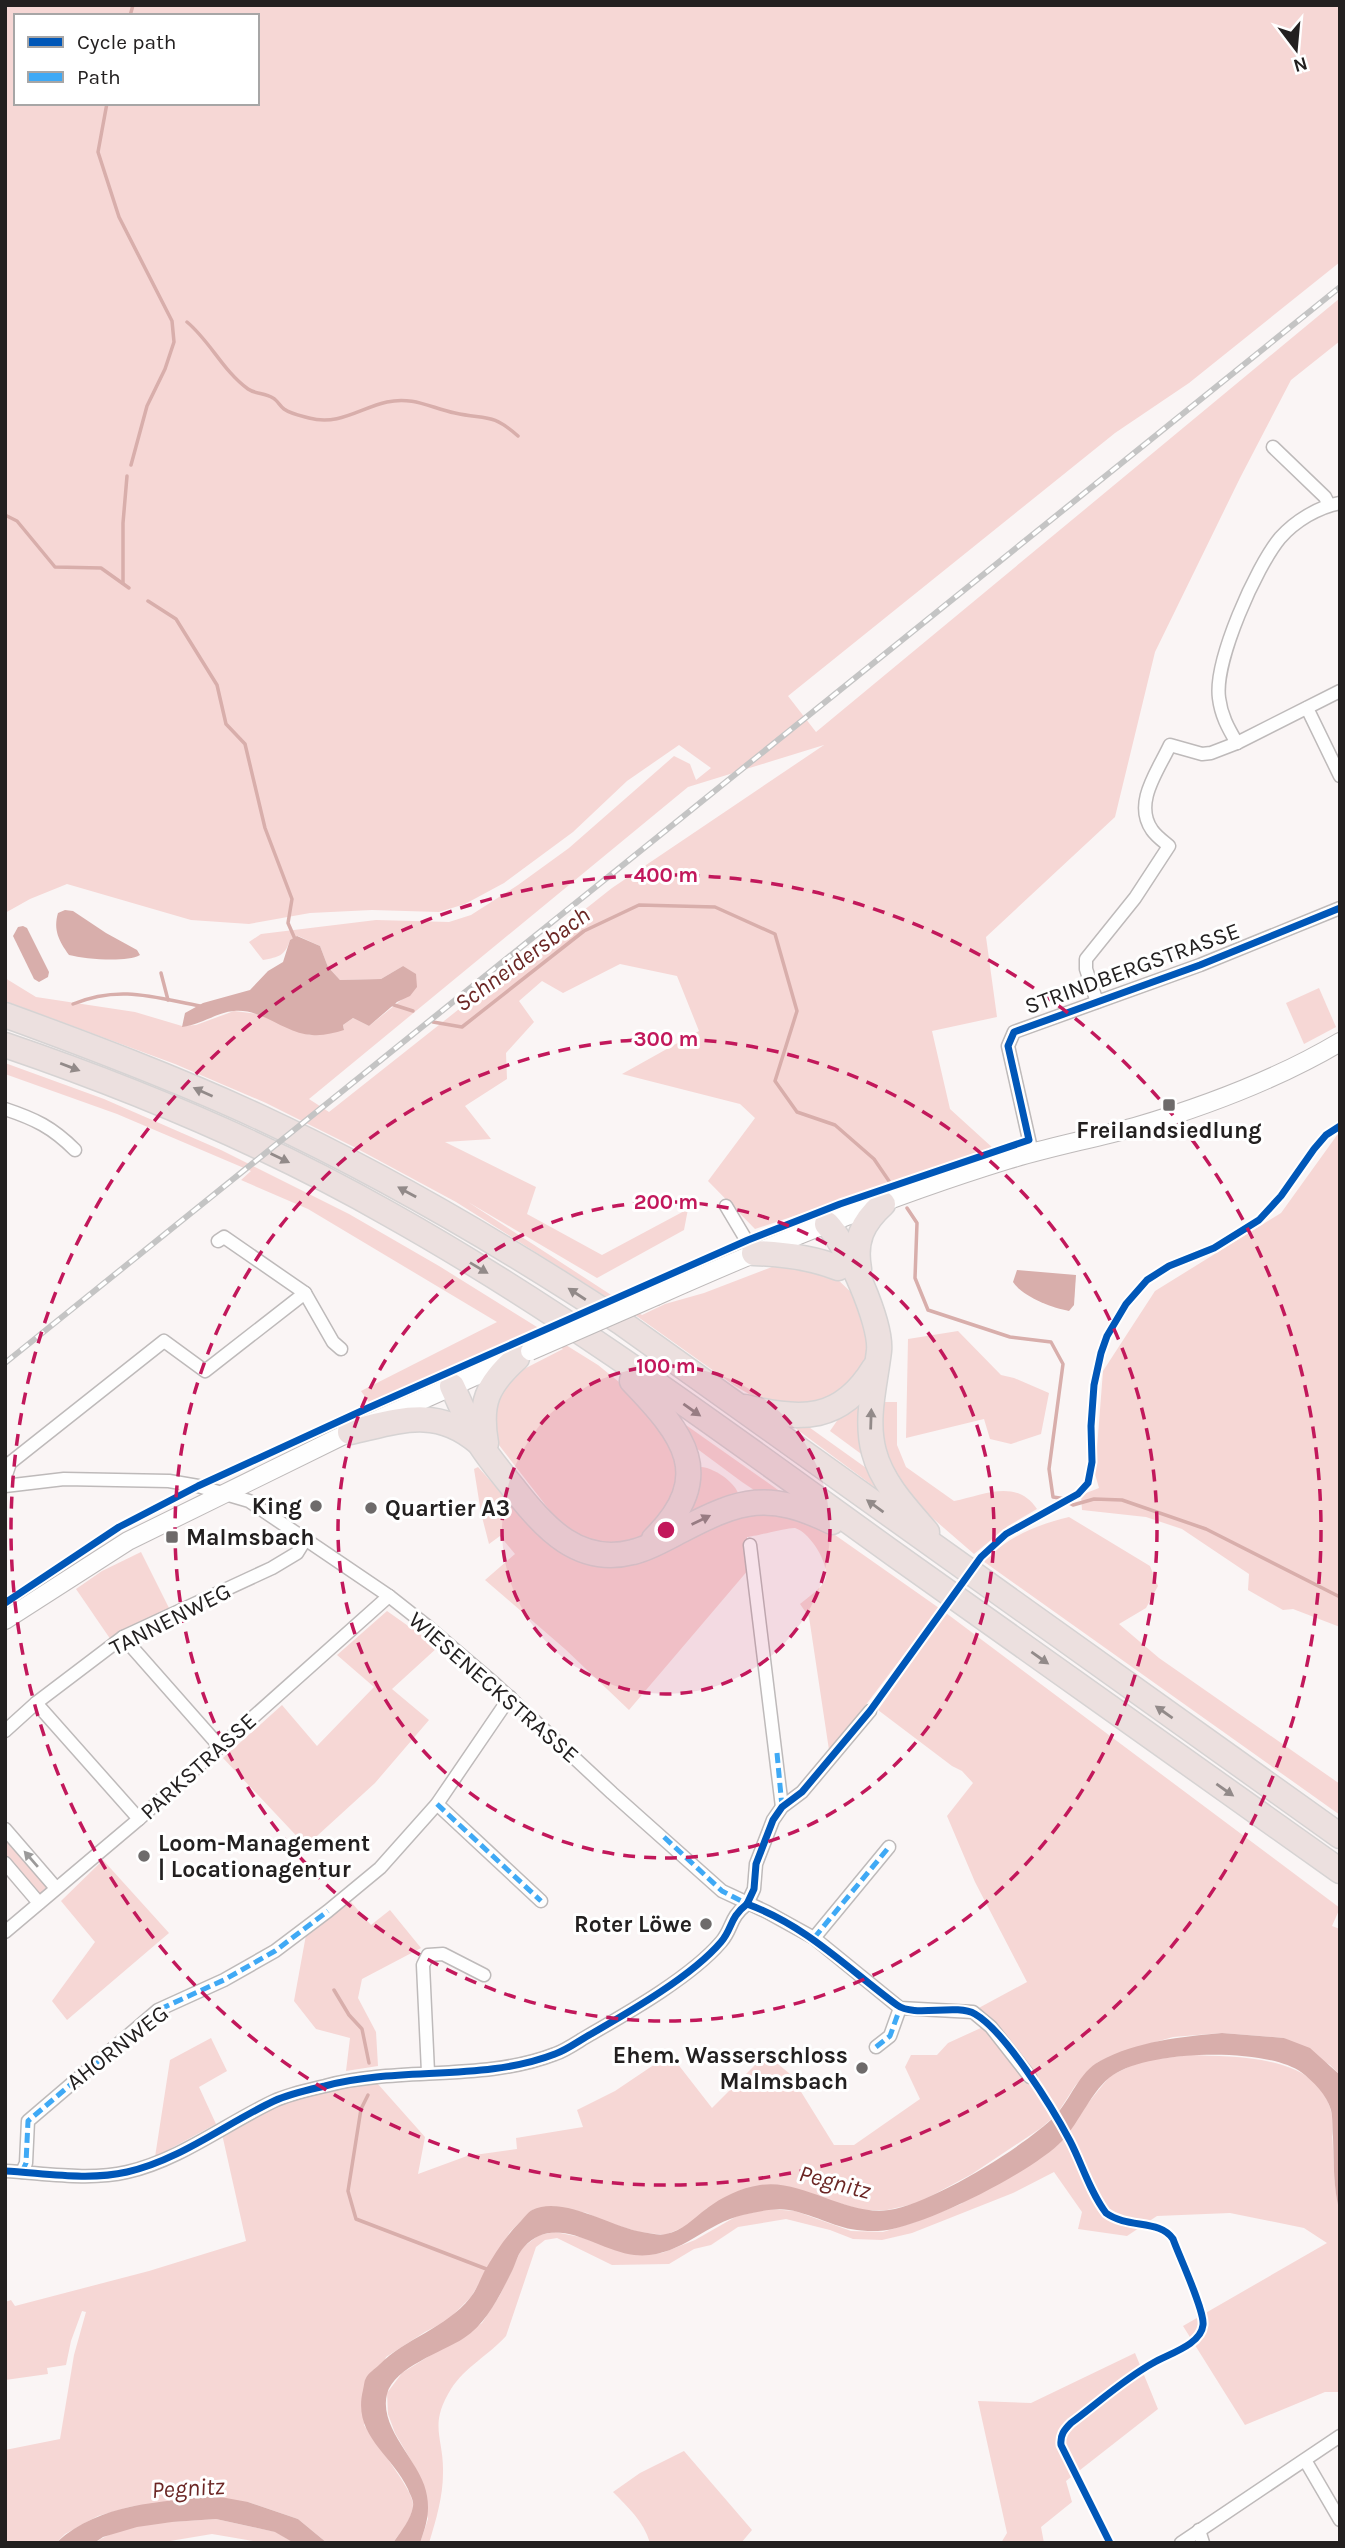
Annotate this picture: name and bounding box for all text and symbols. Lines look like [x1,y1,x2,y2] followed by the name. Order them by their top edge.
[14,14,259,105] legend
[1261,14,1331,84] north arrow
[77,30,177,54] text: Cycle path
[1291,52,1310,77] text: N
[77,65,121,89] text: Path
[634,863,698,887] text: 400 m
[449,901,595,1017] water label: Schneidersbach
[1021,917,1243,1020] street label: STRINDBERGSTRASSE
[634,1027,698,1051] text: 300 m
[59,1062,80,1073] one-way arrow
[193,1086,213,1098] one-way arrow
[1161,1097,1177,1113] marker: Freilandsiedlung
[1076,1117,1262,1144] place label: Freilandsiedlung
[270,1152,290,1164] one-way arrow
[397,1186,417,1198] one-way arrow
[634,1190,698,1214] text: 200 m
[469,1262,488,1275] one-way arrow
[567,1287,587,1300] one-way arrow
[636,1354,696,1378] text: 100 m
[683,1403,701,1417] one-way arrow
[865,1408,877,1430] one-way arrow
[252,1493,302,1520] place label: King
[385,1495,510,1522] place label: Quartier A3
[308,1498,324,1514] marker: King
[866,1499,884,1513] one-way arrow
[363,1500,379,1516] marker: Quartier A3
[691,1515,711,1526] one-way arrow
[654,1518,678,1542] centre of rings
[186,1524,315,1551] place label: Malmsbach
[164,1529,180,1545] marker: Malmsbach
[105,1577,235,1661] street label: TANNENWEG
[403,1606,584,1769] street label: WIESENECKSTRASSE
[1031,1650,1049,1664] one-way arrow
[1155,1705,1173,1719] one-way arrow
[135,1707,262,1825] street label: PARKSTRASSE
[1216,1783,1234,1797] one-way arrow
[158,1830,370,1883] place label: Loom-Management | Locationagentur
[136,1848,152,1864] marker: Loom-Management | Locationagentur
[23,1850,38,1868] one-way arrow
[574,1911,692,1938] place label: Roter Löwe
[698,1916,714,1932] marker: Roter Löwe
[61,1999,174,2095] street label: AHORNWEG
[613,2042,848,2095] place label: Ehem. Wasserschloss Malmsbach
[854,2060,870,2076] marker: Ehem. Wasserschloss Malmsbach
[796,2159,875,2205] water label: Pegnitz
[151,2472,226,2504] water label: Pegnitz

